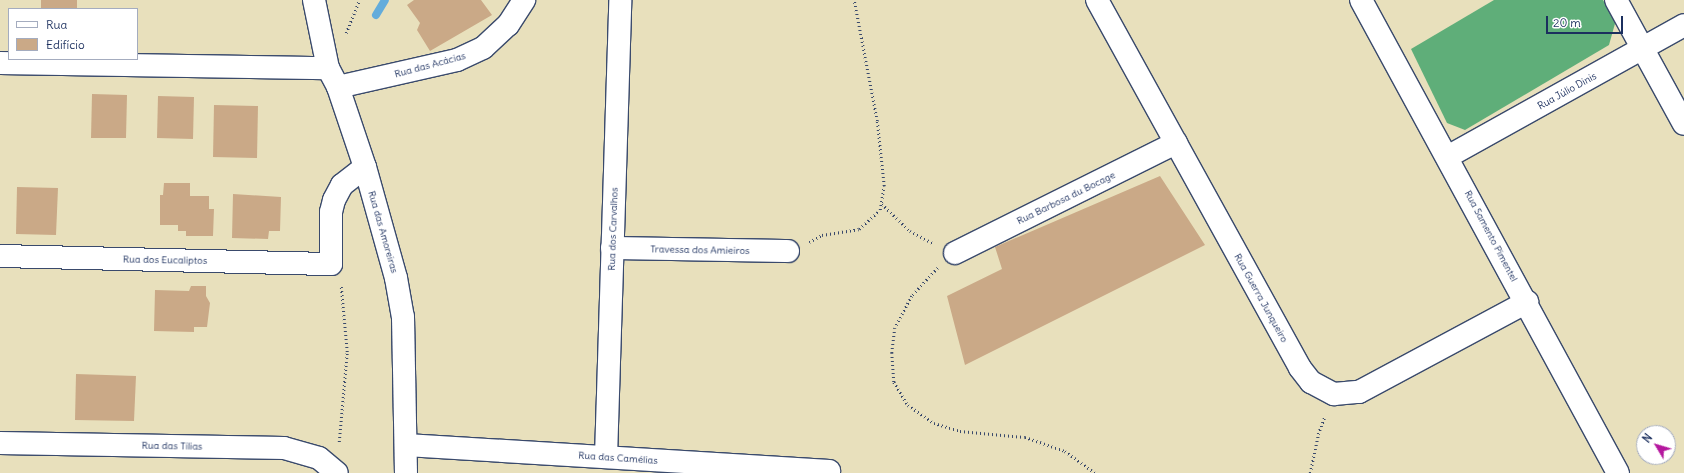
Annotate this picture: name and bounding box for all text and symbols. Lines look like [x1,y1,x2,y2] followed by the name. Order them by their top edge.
[8,8,138,60] legend
[1548,8,1625,34] scale bar
[1553,15,1581,30] text: 20 m
[46,17,67,32] text: Rua
[46,37,85,52] text: Edifício
[393,50,467,80] street label: Rua das Acácias
[1535,70,1599,112] street label: Rua Júlio Dinis
[1015,169,1117,227] street label: Rua Barbosa du Bocage
[606,187,620,271] street label: Rua dos Carvalhos
[1462,188,1520,284] street label: Rua Samento Pimentel
[365,189,401,275] street label: Rua das Amoreiras
[650,243,750,257] street label: Travessa dos Amieiros
[1232,251,1290,345] street label: Rua Guerra Junqueiro
[123,253,207,267] street label: Rua dos Eucaliptos
[1636,425,1676,465] north arrow
[1639,431,1655,446] text: N
[141,439,203,453] street label: Rua das Tílias
[578,449,658,467] street label: Rua das Camélias

